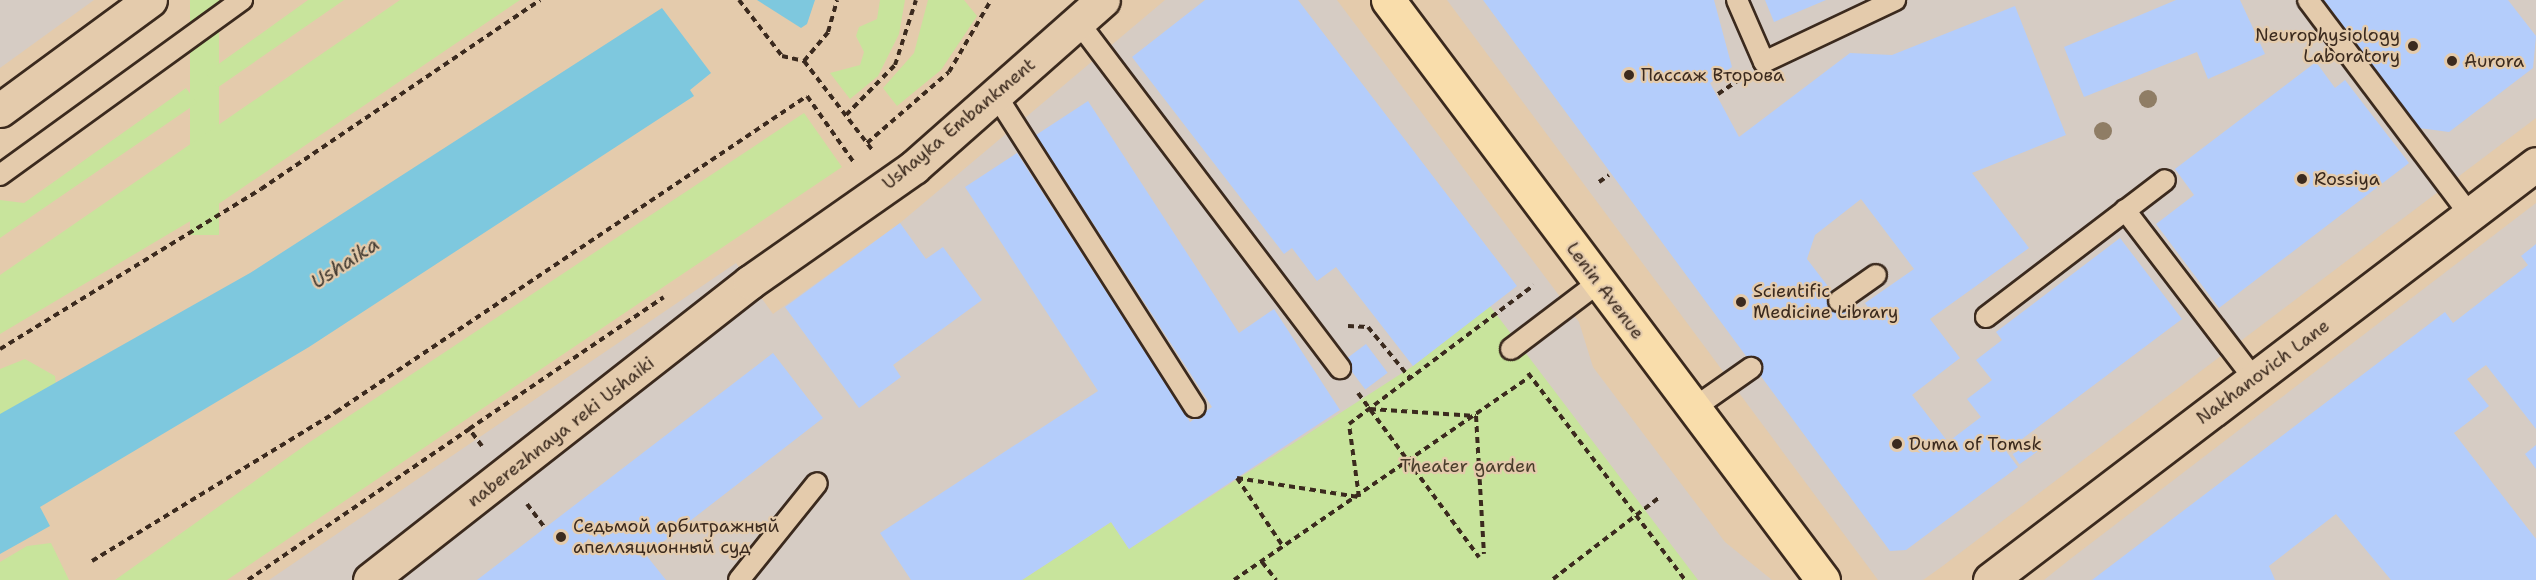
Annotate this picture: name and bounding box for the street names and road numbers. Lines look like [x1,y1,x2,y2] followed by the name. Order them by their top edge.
[878,54,1040,194] street label: Ushayka Embankment
[1562,238,1648,344] street label: Lenin Avenue
[2192,315,2334,429] street label: Nakhanovich Lane
[463,352,659,512] street label: naberezhnaya reki Ushaiki

